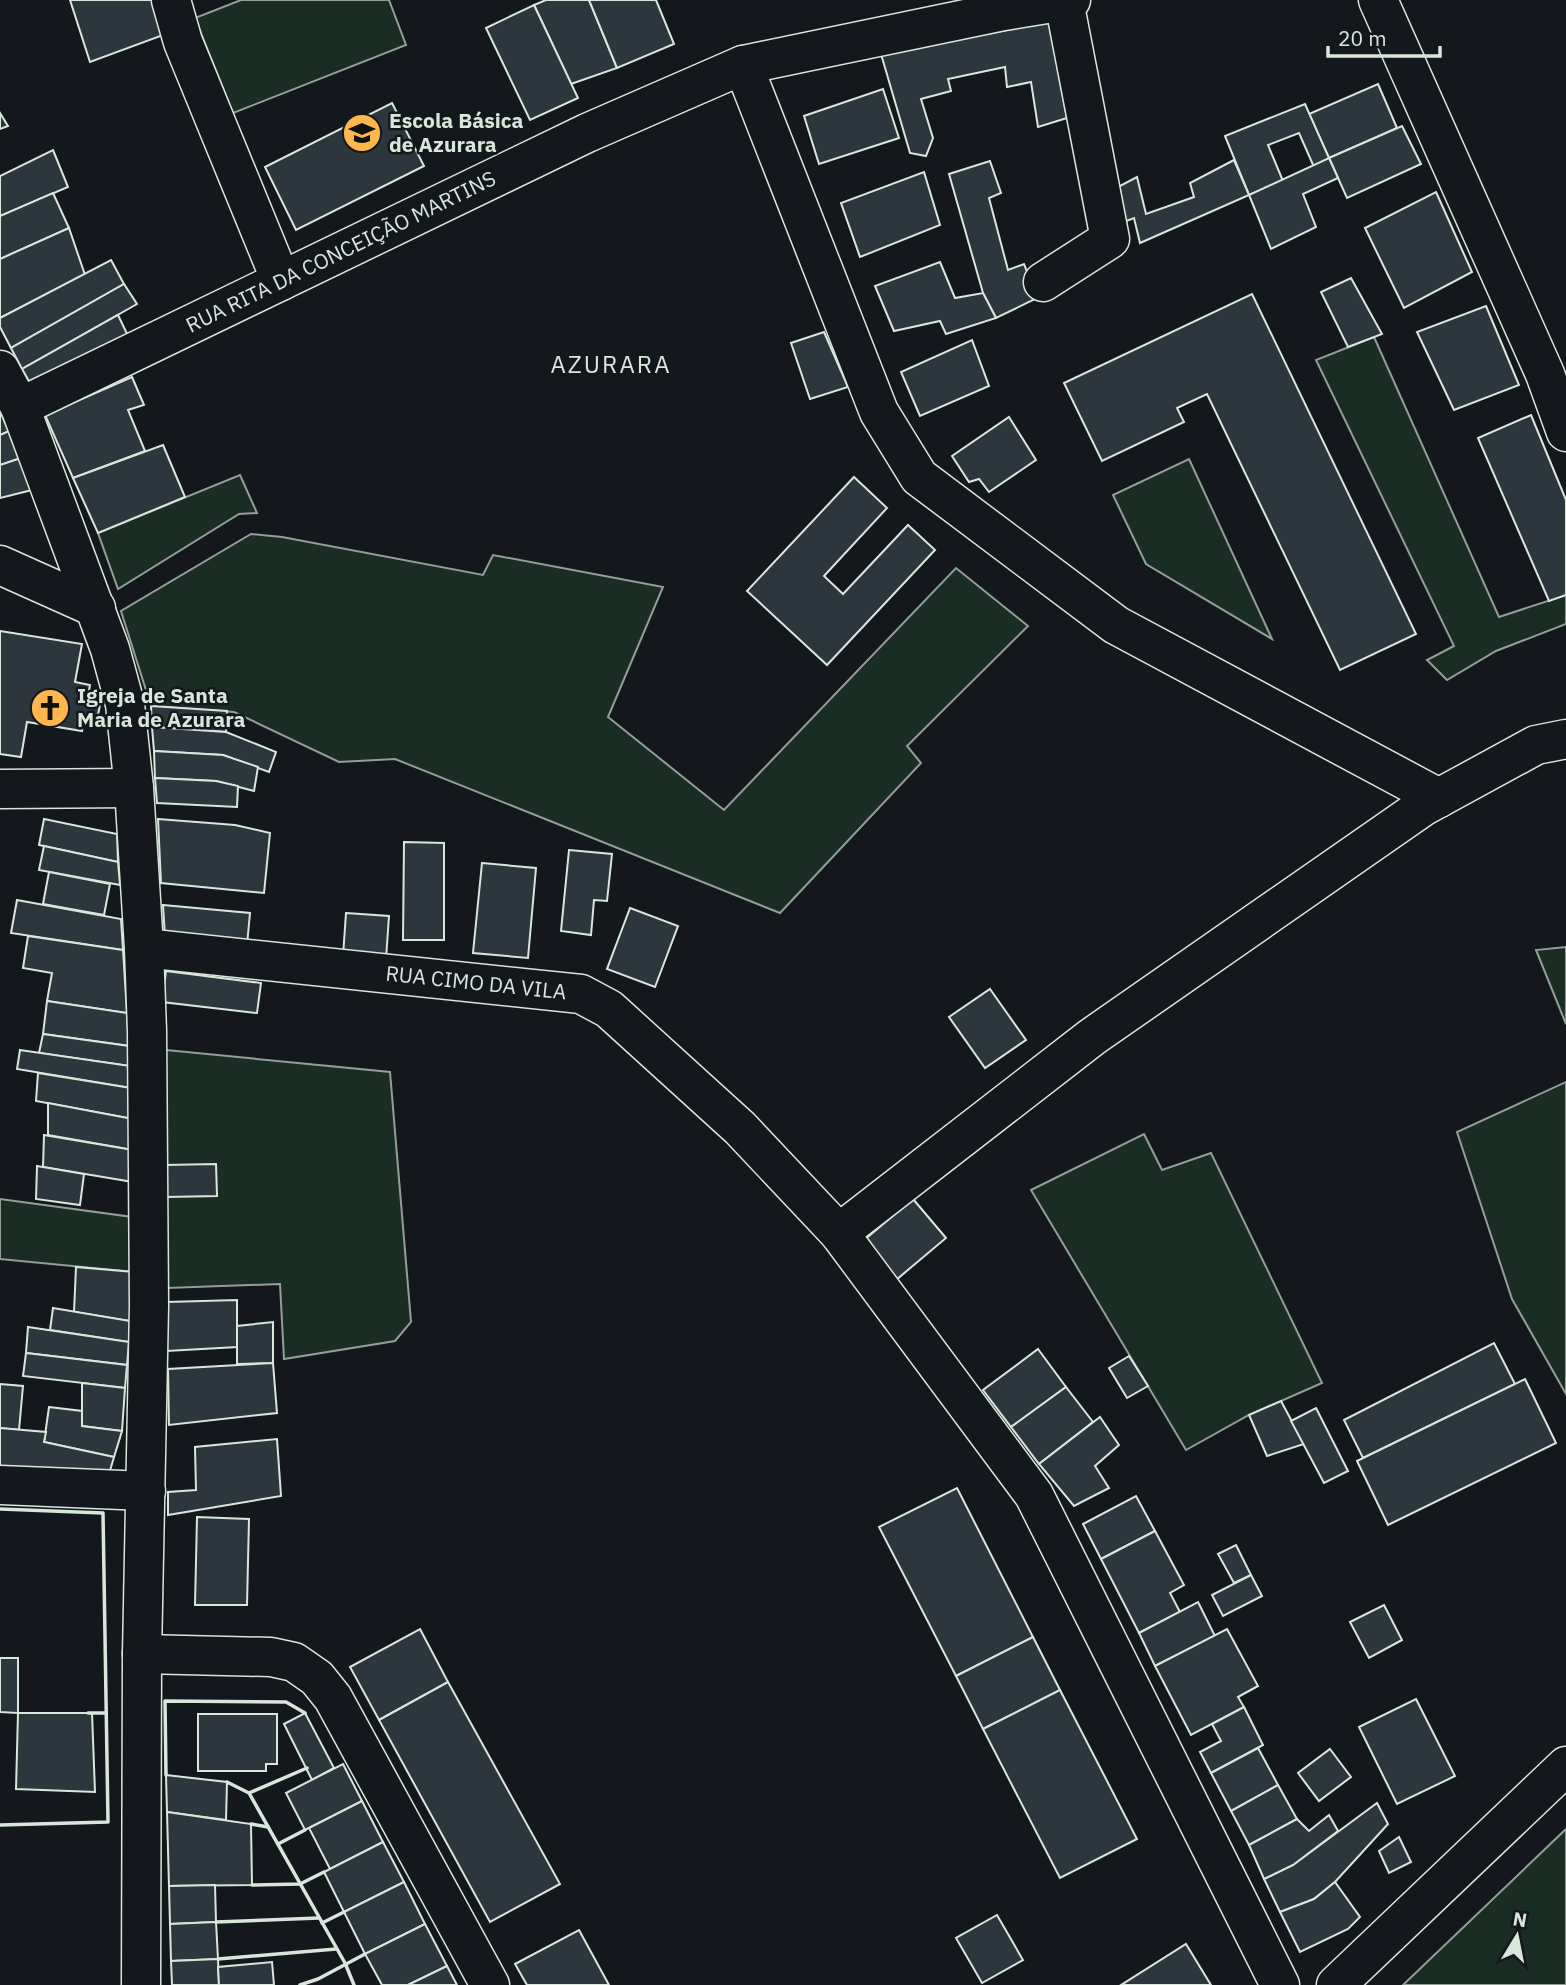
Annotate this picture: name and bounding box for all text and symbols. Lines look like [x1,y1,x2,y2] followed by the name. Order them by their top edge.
[1328,14,1440,58] scale bar
[1338,24,1387,52] text: 20 m
[389,106,524,158] place label: Escola Básica de Azurara
[341,112,383,154] school or university icon: Escola Básica de Azurara
[181,164,500,339] street label: RUA RITA DA CONCEIÇÃO MARTINS
[550,348,672,380] district label: AZURARA
[77,681,245,733] place label: Igreja de Santa Maria de Azurara
[29,687,71,729] church icon: Igreja de Santa Maria de Azurara
[384,959,568,1005] street label: RUA CIMO DA VILA
[1482,1901,1552,1971] north arrow
[1511,1906,1529,1932] text: N

